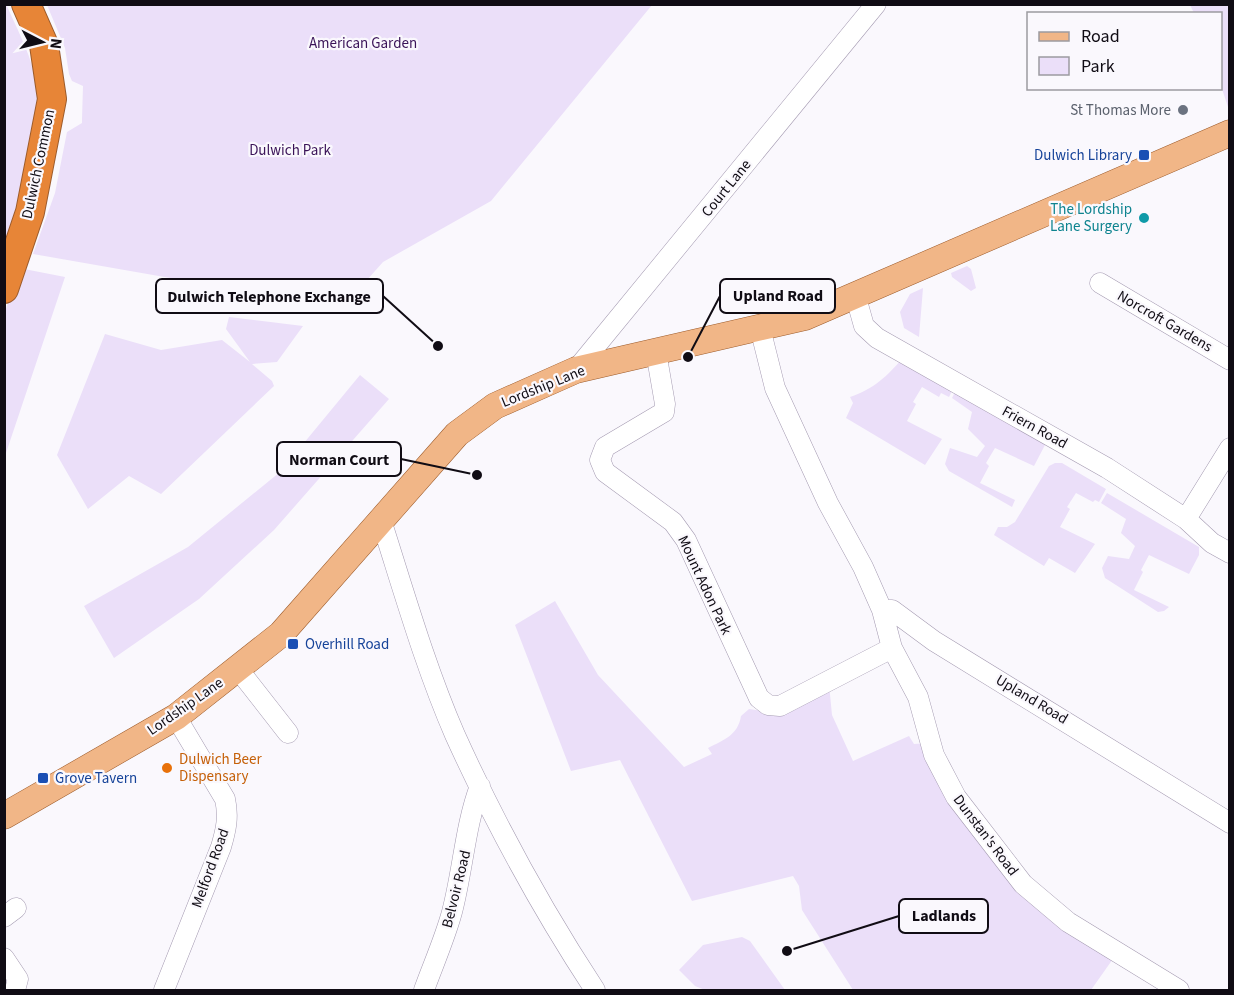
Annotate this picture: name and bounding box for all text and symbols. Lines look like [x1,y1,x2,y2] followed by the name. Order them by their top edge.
[12,12,72,72] north arrow
[1027,12,1222,90] legend
[1081,24,1120,49] text: Road
[309,33,417,54] park label: American Garden
[44,37,67,50] text: N
[1081,54,1115,79] text: Park
[1070,100,1171,121] place label: St Thomas More
[1176,103,1190,117] marker: St Thomas More
[17,107,60,221] street label: Dulwich Common
[249,140,331,161] park label: Dulwich Park
[1034,145,1132,166] place label: Dulwich Library
[1137,148,1151,162] marker: Dulwich Library
[697,155,756,222] street label: Court Lane
[1050,199,1132,237] place label: The Lordship Lane Surgery
[1137,211,1151,225] marker: The Lordship Lane Surgery
[156,279,383,313] callout: Dulwich Telephone Exchange
[720,279,835,313] callout: Upland Road
[733,285,823,307] text: Upland Road
[167,286,371,308] text: Dulwich Telephone Exchange
[1113,286,1216,357] street label: Norcroft Gardens
[498,360,588,413] street label: Lordship Lane
[998,401,1071,454] street label: Friern Road
[277,442,401,476] callout: Norman Court
[289,449,389,471] text: Norman Court
[672,532,737,639] street label: Mount Adon Park
[305,634,389,655] place label: Overhill Road
[286,637,300,651] marker: Overhill Road
[992,670,1072,729] street label: Upland Road
[143,672,228,740] street label: Lordship Lane
[179,749,262,787] place label: Dulwich Beer Dispensary
[160,761,174,775] marker: Dulwich Beer Dispensary
[55,768,137,789] place label: Grove Tavern
[36,771,50,785] marker: Grove Tavern
[948,790,1023,880] street label: Dunstan's Road
[186,826,235,911] street label: Melford Road
[437,848,476,930] street label: Belvoir Road
[899,899,988,933] callout: Ladlands
[912,905,976,927] text: Ladlands

